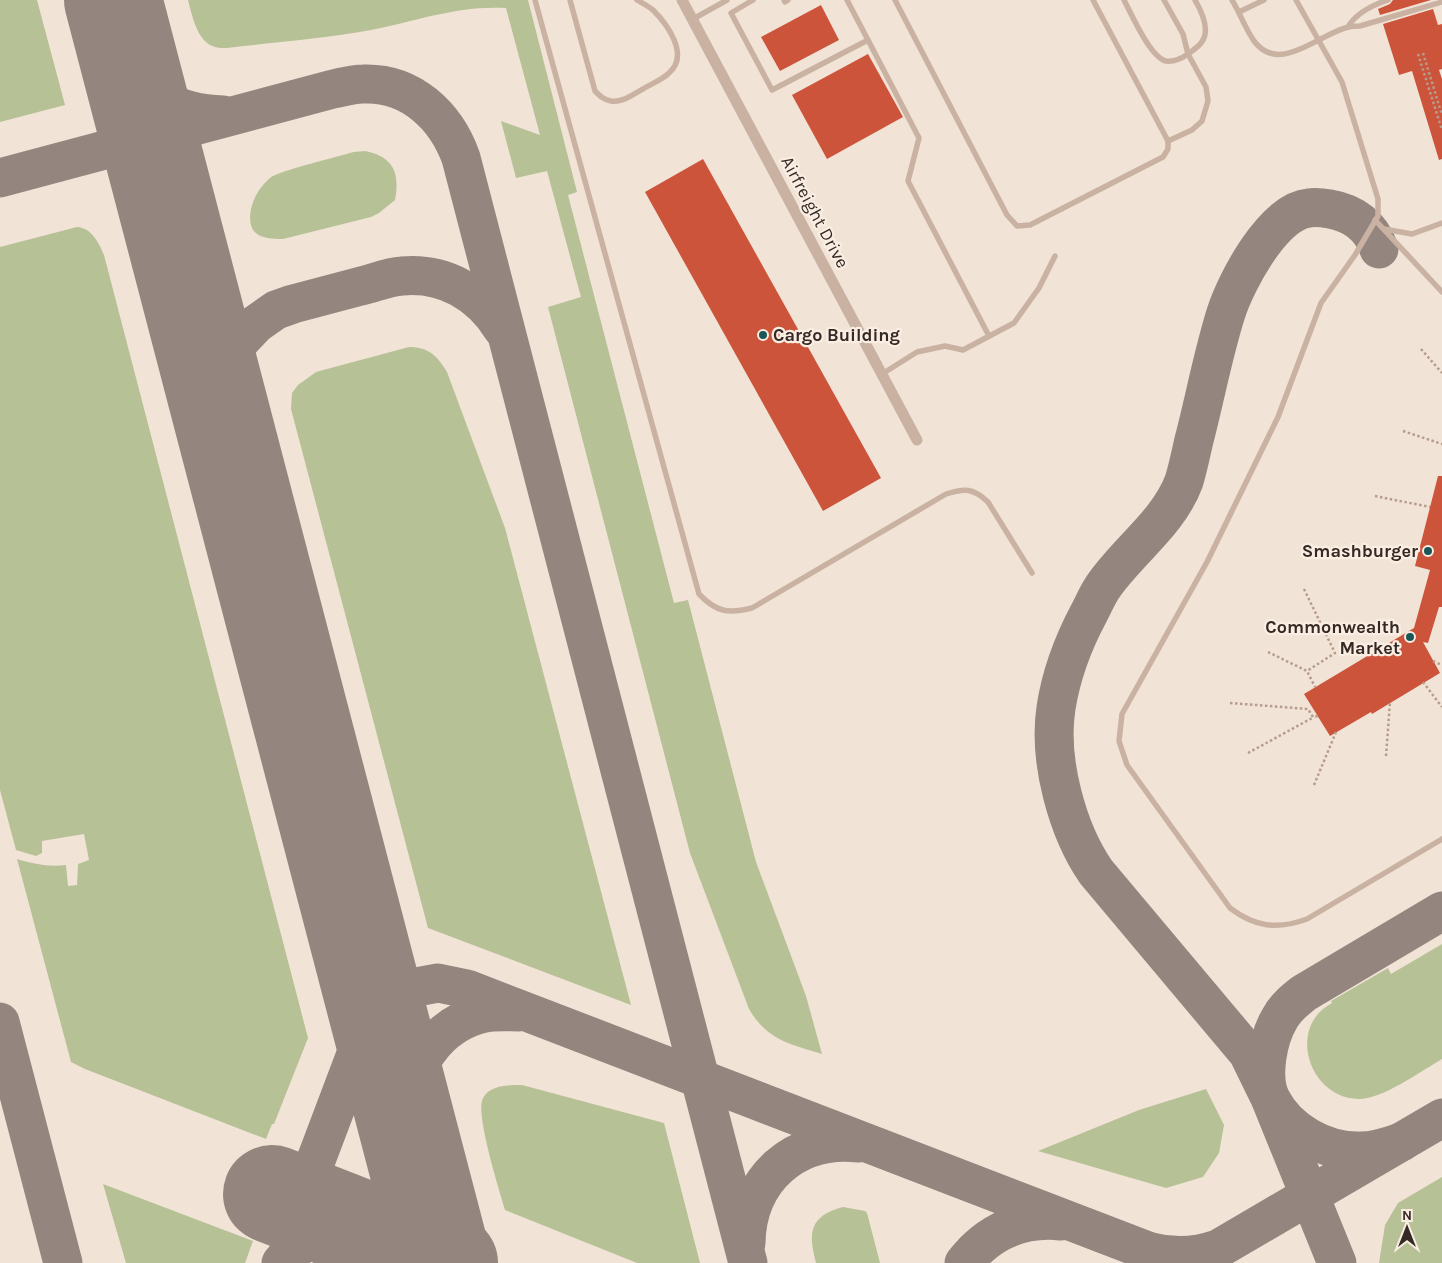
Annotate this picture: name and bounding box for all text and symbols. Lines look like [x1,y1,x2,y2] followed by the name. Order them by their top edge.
[776,152,854,272] street label: Airfreight Drive
[773,324,901,346] place label: Cargo Building
[757,329,769,341] marker: Cargo Building
[1302,540,1418,562] place label: Smashburger
[1422,545,1434,557] marker: Smashburger
[1265,616,1400,659] place label: Commonwealth Market
[1404,631,1416,643] marker: Commonwealth Market
[1382,1203,1432,1253] north arrow
[1402,1207,1412,1224] text: N

